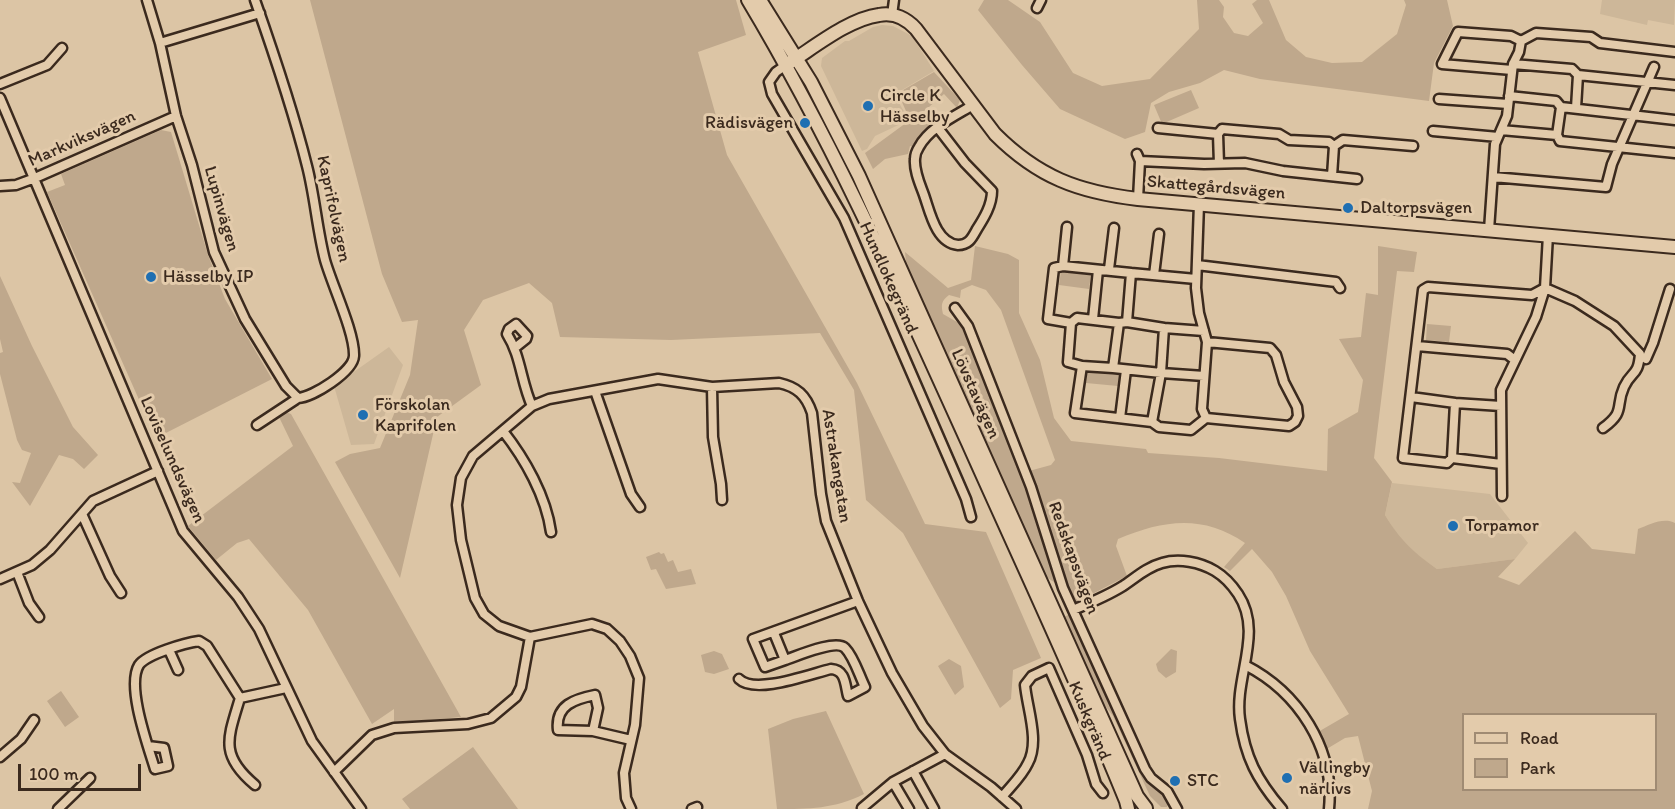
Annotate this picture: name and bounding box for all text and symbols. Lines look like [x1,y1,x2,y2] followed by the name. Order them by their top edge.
[880,85,949,128] place label: Circle K Hässelby
[861,99,875,113] marker: Circle K Hässelby
[25,106,139,172] street label: Markviksvägen
[705,112,793,134] place label: Rädisvägen
[798,116,812,130] marker: Rädisvägen
[311,154,355,264] street label: Kaprifolvägen
[199,164,243,254] street label: Lupinvägen
[1146,171,1286,205] street label: Skattegårdsvägen
[1360,197,1472,219] place label: Daltorpsvägen
[1341,201,1355,215] marker: Daltorpsvägen
[854,219,922,337] street label: Hundlokegränd
[163,266,253,288] place label: Hässelby IP
[144,270,158,284] marker: Hässelby IP
[946,346,1004,442] street label: Lövstavägen
[134,393,210,527] street label: Loviselundsvägen
[375,394,456,436] place label: Förskolan Kaprifolen
[356,408,370,422] marker: Förskolan Kaprifolen
[816,408,856,524] street label: Astrakangatan
[1043,499,1103,617] street label: Redskapsvägen
[1465,515,1539,537] place label: Torpamor
[1446,519,1460,533] marker: Torpamor
[1063,678,1115,764] street label: Kuskgränd
[1462,713,1657,791] legend
[1520,727,1559,749] text: Road
[21,752,144,790] scale bar
[1299,757,1370,800] place label: Vällingby närlivs
[1520,757,1555,779] text: Park
[29,763,79,785] text: 100 m
[1187,770,1219,792] place label: STC
[1280,771,1294,785] marker: Vällingby närlivs
[1168,774,1182,788] marker: STC

